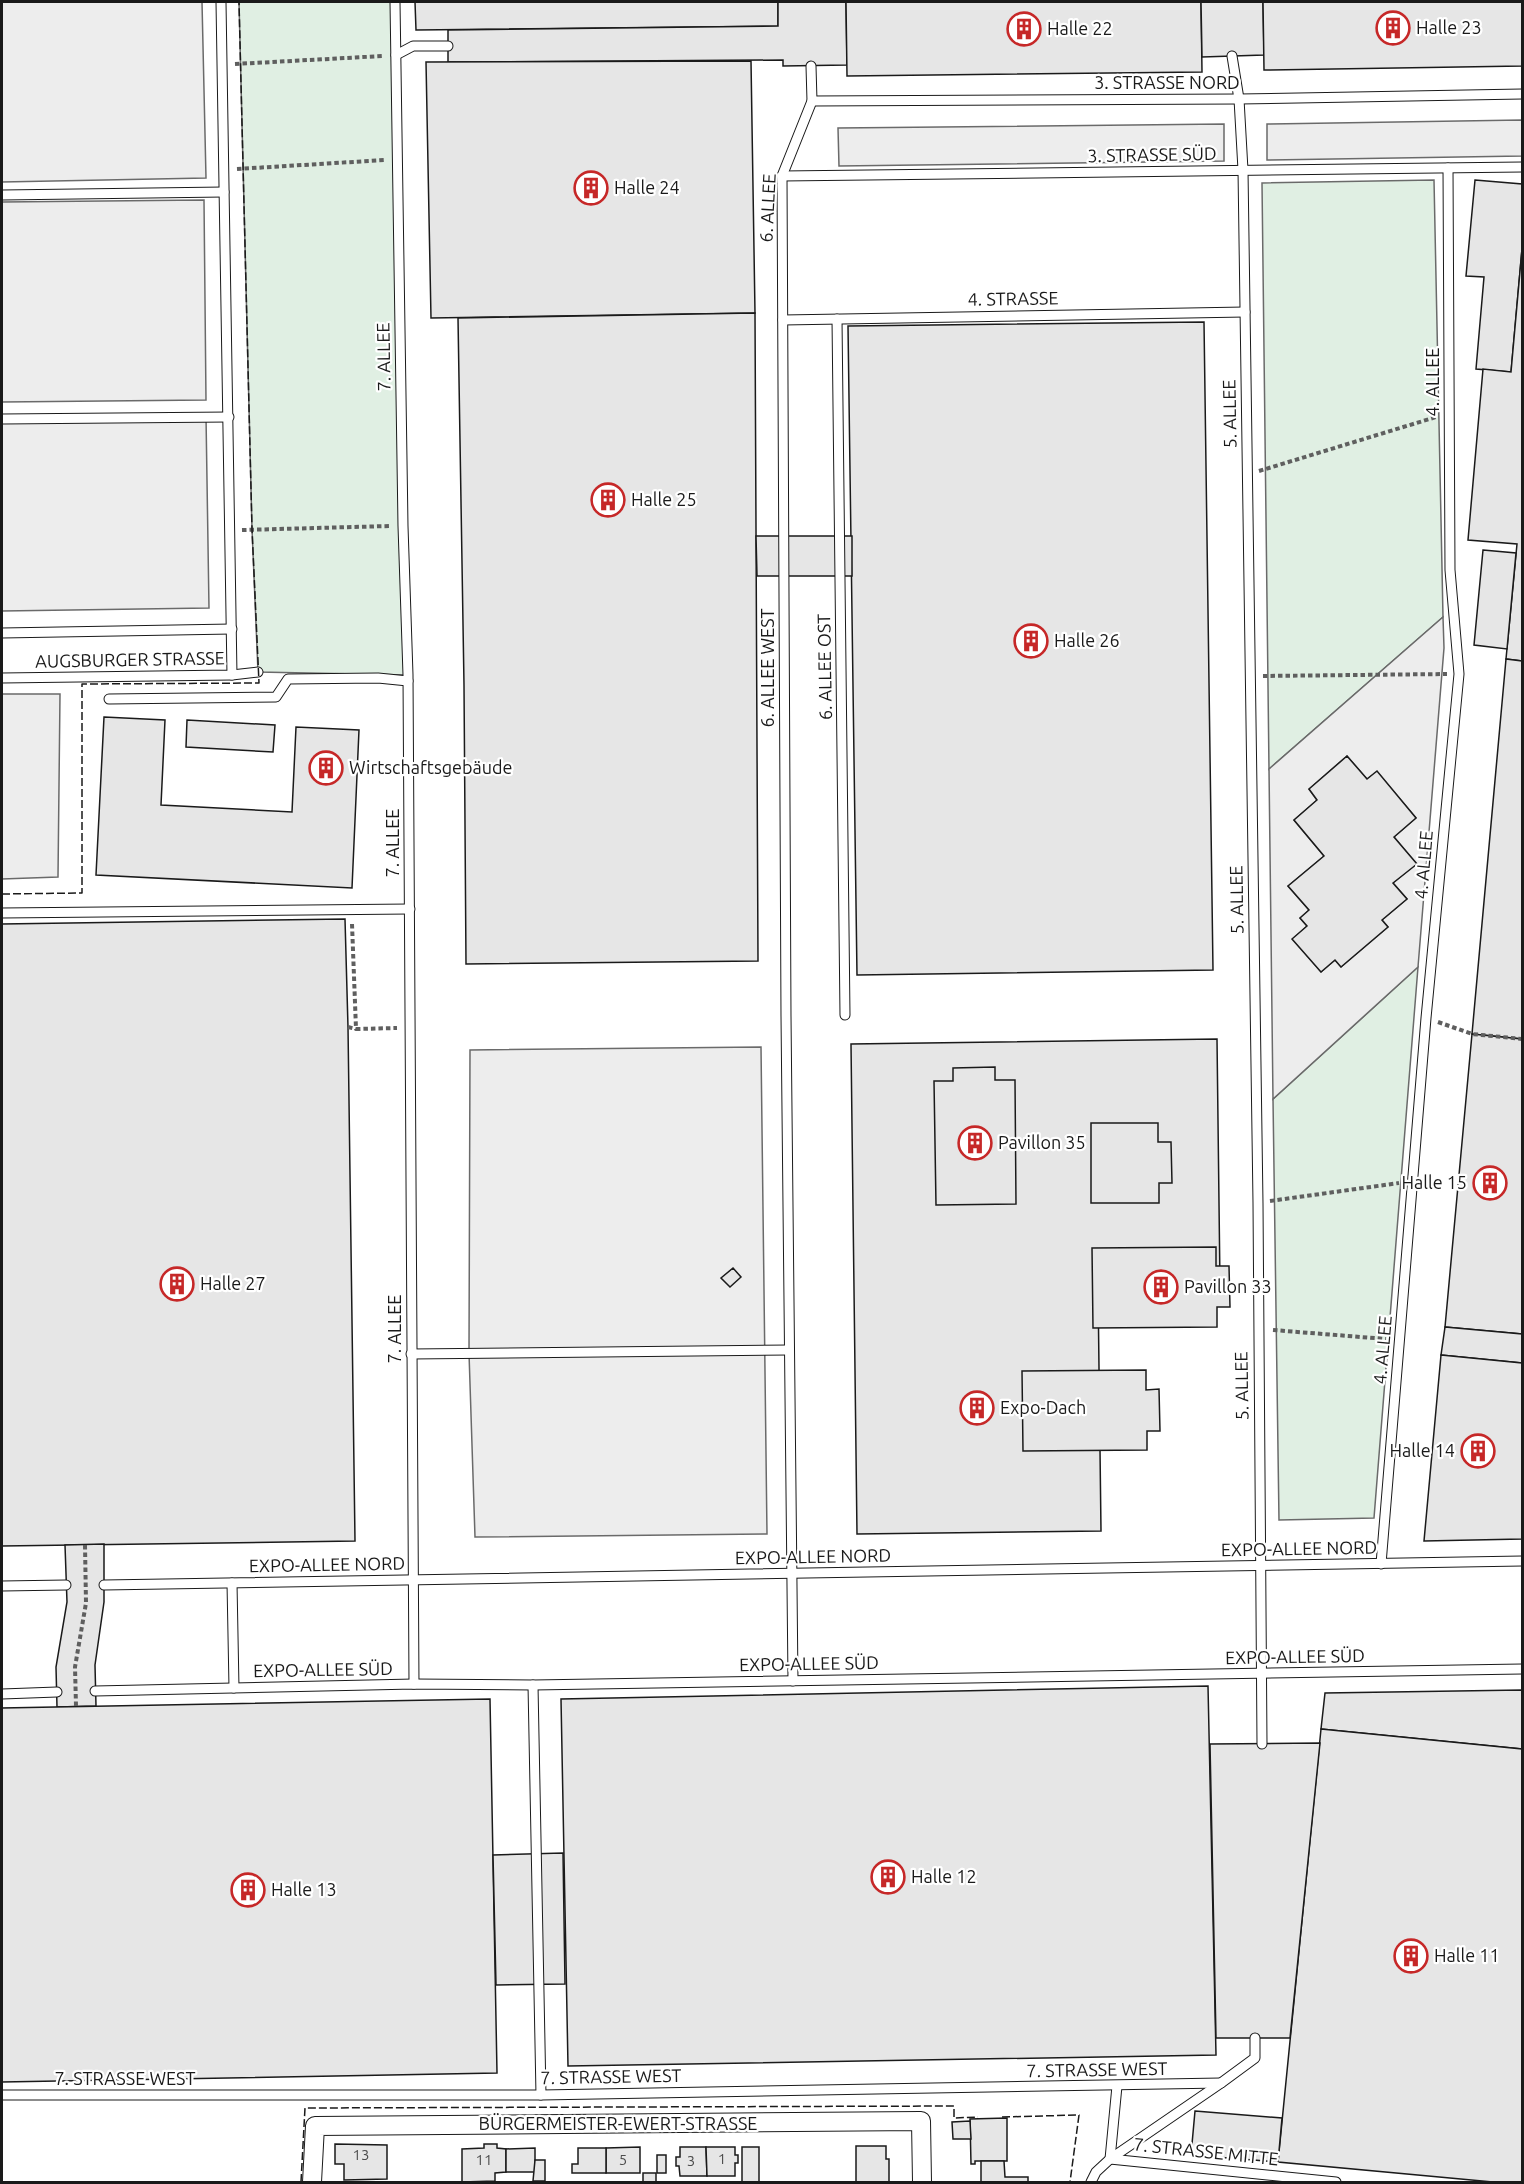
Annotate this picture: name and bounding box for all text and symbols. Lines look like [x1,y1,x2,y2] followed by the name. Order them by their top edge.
[1375,10,1411,46] building icon: Halle 23
[1006,11,1042,47] building icon: Halle 22
[1416,17,1482,37] place label: Halle 23
[1047,18,1113,38] place label: Halle 22
[1094,72,1240,92] street label: 3. STRASSE NORD
[1087,143,1217,165] street label: 3. STRASSE SÜD
[573,170,609,206] building icon: Halle 24
[755,173,779,243] street label: 6. ALLEE
[614,177,680,197] place label: Halle 24
[967,287,1059,309] street label: 4. STRASSE
[372,322,394,392] street label: 7. ALLEE
[1422,348,1442,416] street label: 4. ALLEE
[1218,379,1240,449] street label: 5. ALLEE
[590,482,626,518] building icon: Halle 25
[631,489,697,509] place label: Halle 25
[757,608,777,728] street label: 6. ALLEE WEST
[813,614,835,720] street label: 6. ALLEE OST
[1013,623,1049,659] building icon: Halle 26
[1054,630,1120,650] place label: Halle 26
[35,647,225,671] street label: AUGSBURGER STRASSE
[308,750,344,786] building icon: Wirtschaftsgebäude
[349,757,513,777] place label: Wirtschaftsgebäude
[382,809,402,877] street label: 7. ALLEE
[1410,830,1436,900] street label: 4. ALLEE
[1225,865,1247,935] street label: 5. ALLEE
[957,1125,993,1161] building icon: Pavillon 35
[998,1132,1086,1152] place label: Pavillon 35
[1472,1165,1508,1201] building icon: Halle 15
[1401,1172,1467,1192] place label: Halle 15
[159,1266,195,1302] building icon: Halle 27
[1143,1269,1179,1305] building icon: Pavillon 33
[200,1273,266,1293] place label: Halle 27
[1184,1276,1272,1296] place label: Pavillon 33
[384,1295,404,1363] street label: 7. ALLEE
[1369,1315,1395,1385] street label: 4. ALLEE
[1230,1351,1252,1421] street label: 5. ALLEE
[959,1390,995,1426] building icon: Expo-Dach
[1000,1397,1086,1417] place label: Expo-Dach
[1460,1433,1496,1469] building icon: Halle 14
[1389,1440,1455,1460] place label: Halle 14
[1221,1537,1377,1559] street label: EXPO-ALLEE NORD
[735,1545,891,1567] street label: EXPO-ALLEE NORD
[249,1553,405,1575] street label: EXPO-ALLEE NORD
[1225,1645,1365,1667] street label: EXPO-ALLEE SÜD
[739,1652,879,1674] street label: EXPO-ALLEE SÜD
[253,1658,393,1680] street label: EXPO-ALLEE SÜD
[870,1859,906,1895] building icon: Halle 12
[911,1866,977,1886] place label: Halle 12
[230,1872,266,1908] building icon: Halle 13
[271,1879,337,1899] place label: Halle 13
[1393,1938,1429,1974] building icon: Halle 11
[1434,1945,1500,1965] place label: Halle 11
[1026,2058,1168,2080] street label: 7. STRASSE WEST
[540,2065,682,2087] street label: 7. STRASSE WEST
[54,2068,196,2088] street label: 7. STRASSE WEST
[479,2113,757,2133] street label: BÜRGERMEISTER-EWERT-STRASSE
[1133,2133,1280,2169] street label: 7. STRASSE MITTE
[353,2146,369,2163] house number: 13
[718,2150,726,2167] house number: 1
[476,2151,492,2168] house number: 11
[619,2151,627,2168] house number: 5
[687,2152,695,2169] house number: 3

